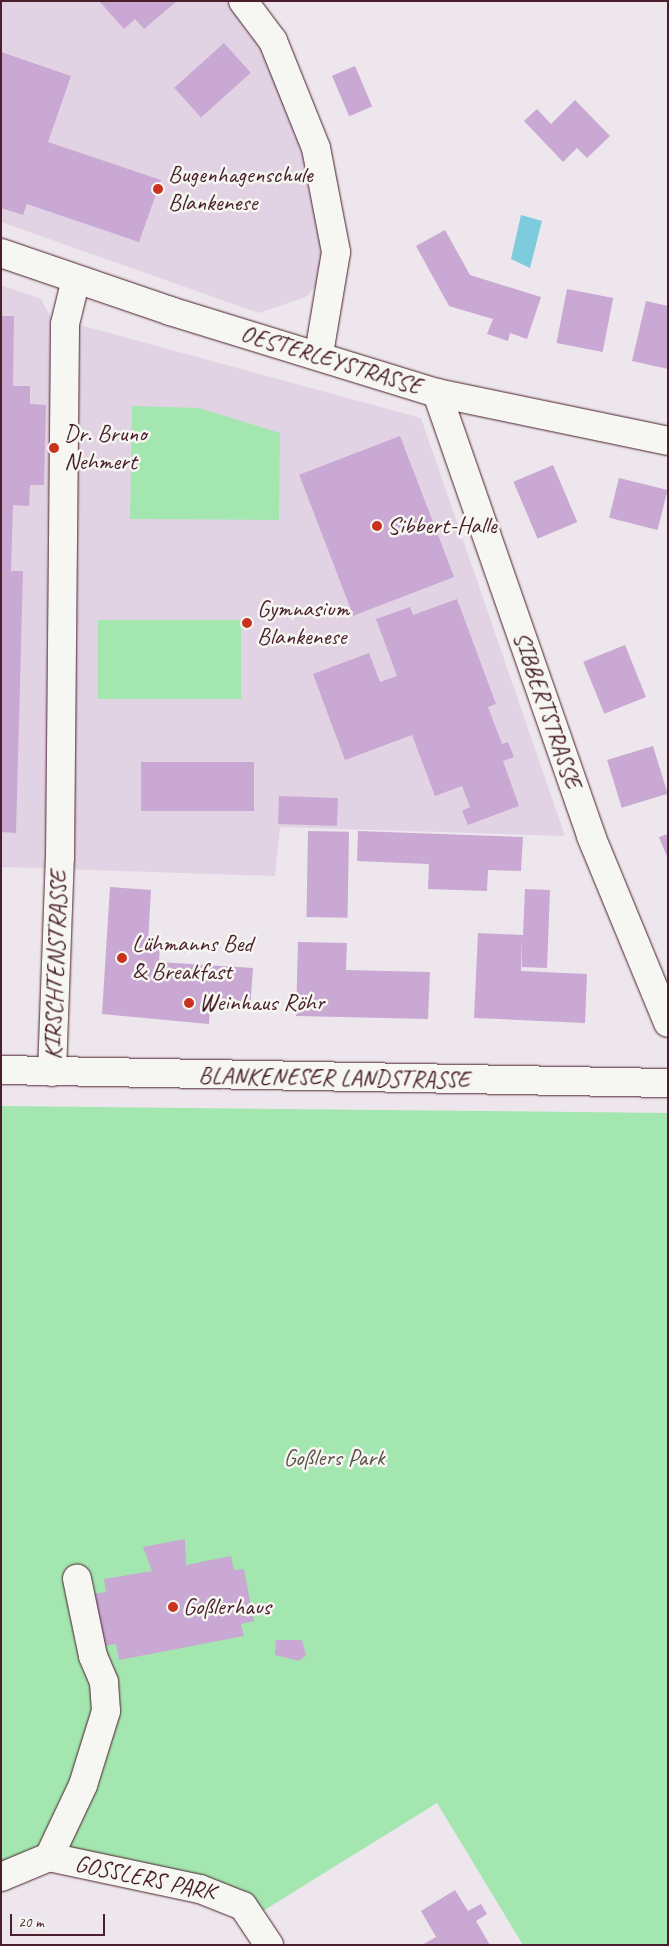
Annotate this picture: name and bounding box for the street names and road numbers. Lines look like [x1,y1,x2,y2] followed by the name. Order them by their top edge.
[237,319,425,401] street label: OESTERLEYSTRASSE
[507,628,587,792] street label: SIBBERTSTRASSE
[38,870,74,1060] street label: KIRSCHTENSTRASSE
[198,1061,470,1095] street label: BLANKENESER LANDSTRASSE
[72,1849,218,1907] street label: GOSSLERS PARK

